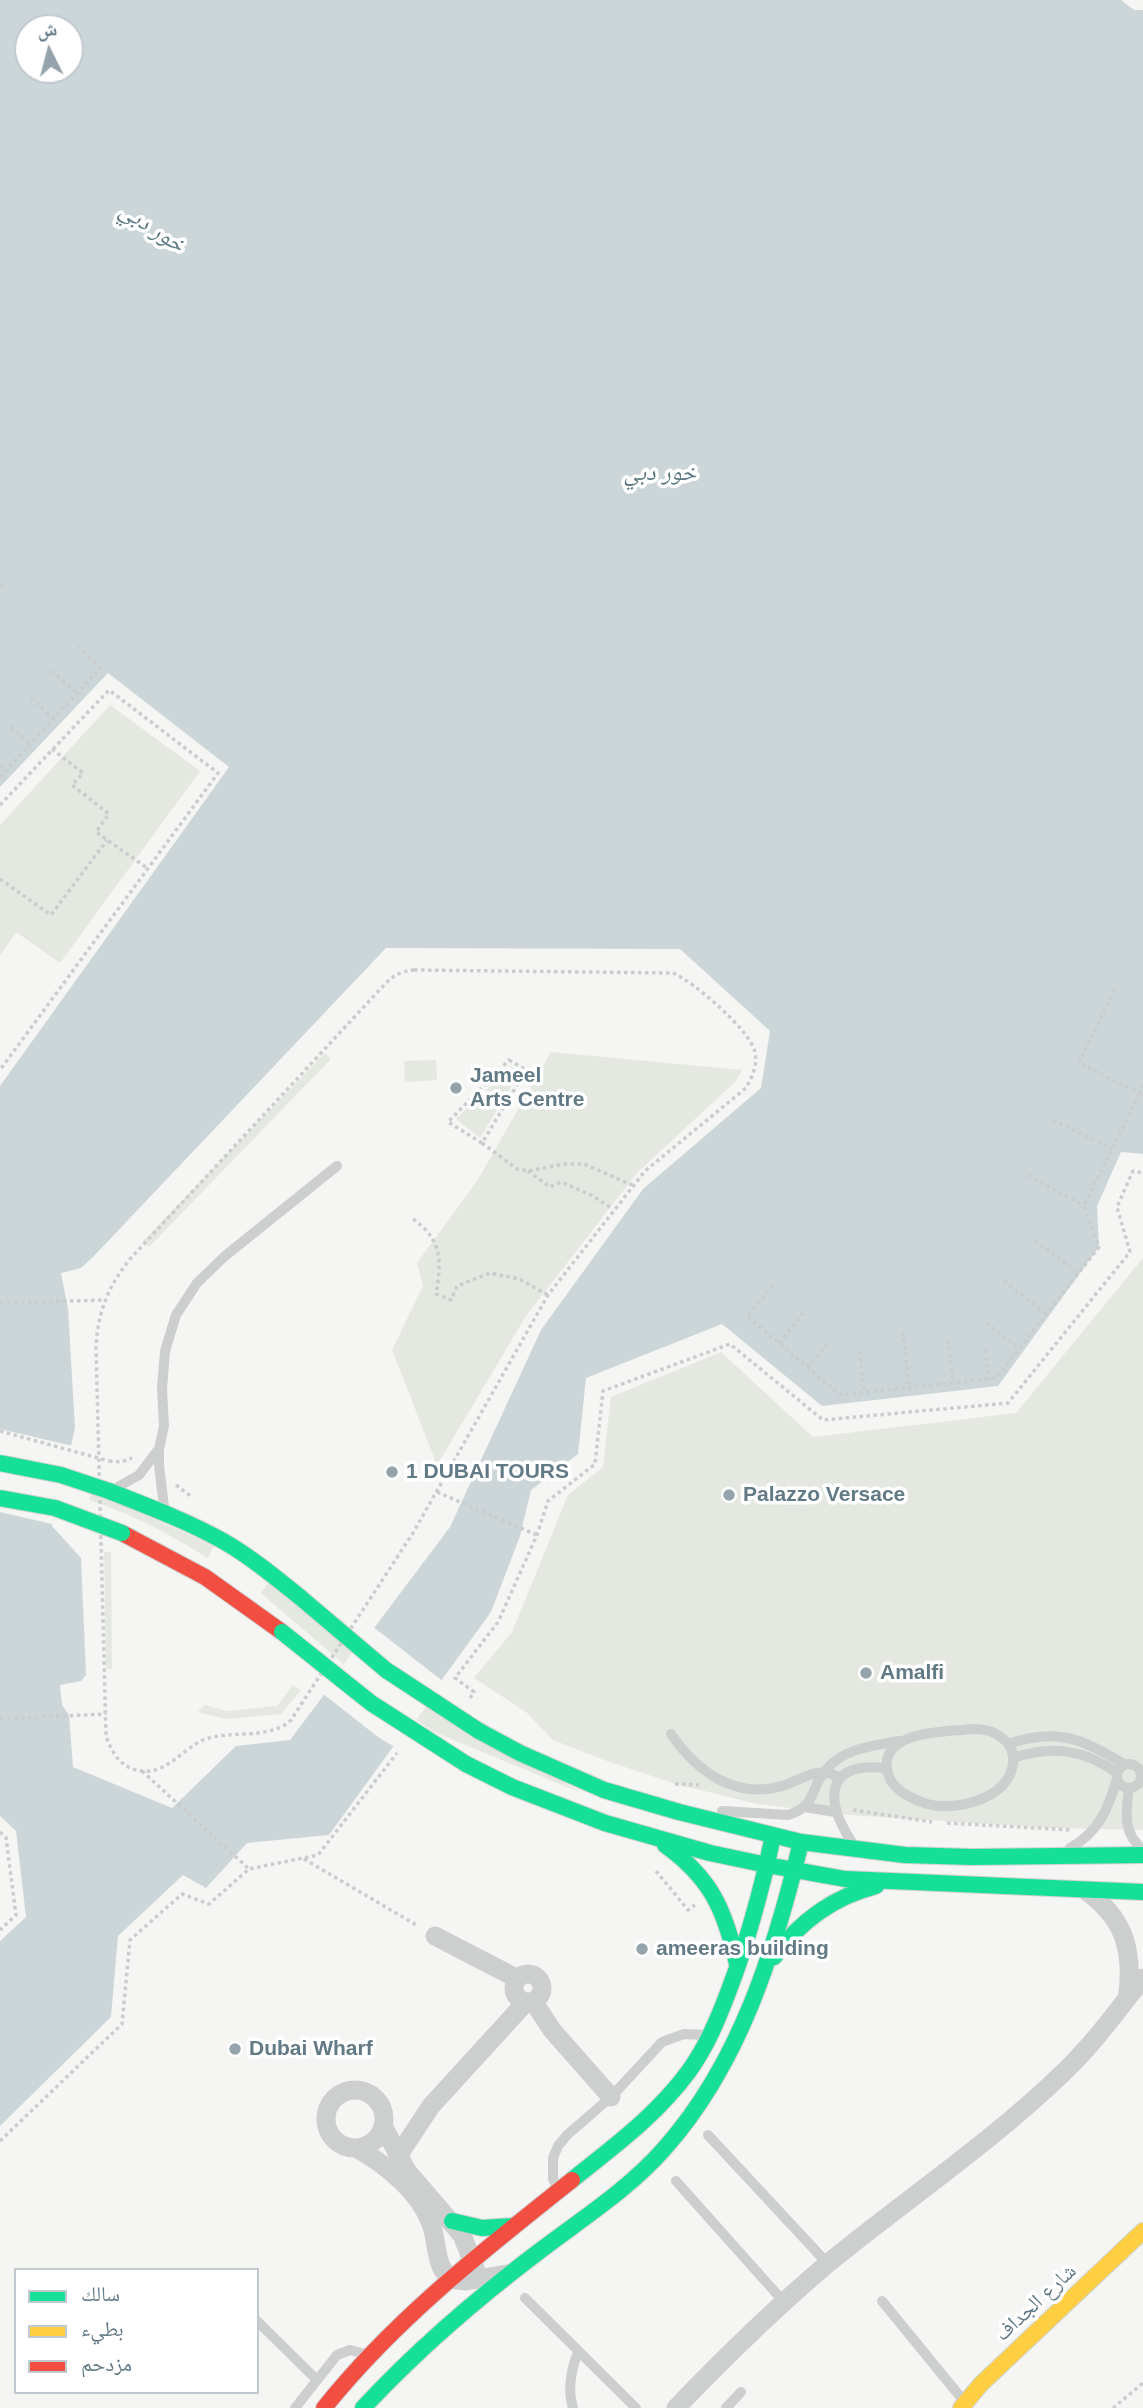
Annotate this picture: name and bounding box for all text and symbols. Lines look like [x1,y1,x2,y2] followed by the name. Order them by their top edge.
[14,14,84,84] north arrow
[36,18,58,41] text: ش
[114,197,190,259] water label: خور دبي
[624,460,696,488] water label: خور دبي
[470,1063,584,1113] place label: Jameel Arts Centre
[448,1080,464,1096] marker: Jameel Arts Centre
[406,1459,569,1485] place label: 1 DUBAI TOURS
[384,1464,400,1480] marker: 1 DUBAI TOURS
[743,1482,905,1508] place label: Palazzo Versace
[721,1487,737,1503] marker: Palazzo Versace
[880,1660,944,1686] place label: Amalfi
[858,1665,874,1681] marker: Amalfi
[656,1936,829,1962] place label: ameeras building
[634,1941,650,1957] marker: ameeras building
[249,2036,373,2062] place label: Dubai Wharf
[227,2041,243,2057] marker: Dubai Wharf
[990,2259,1082,2347] street label: شارع الجداف
[14,2268,259,2394] legend
[81,2282,120,2305] text: سالك
[81,2317,124,2340] text: بطيء
[81,2352,132,2375] text: مزدحم

